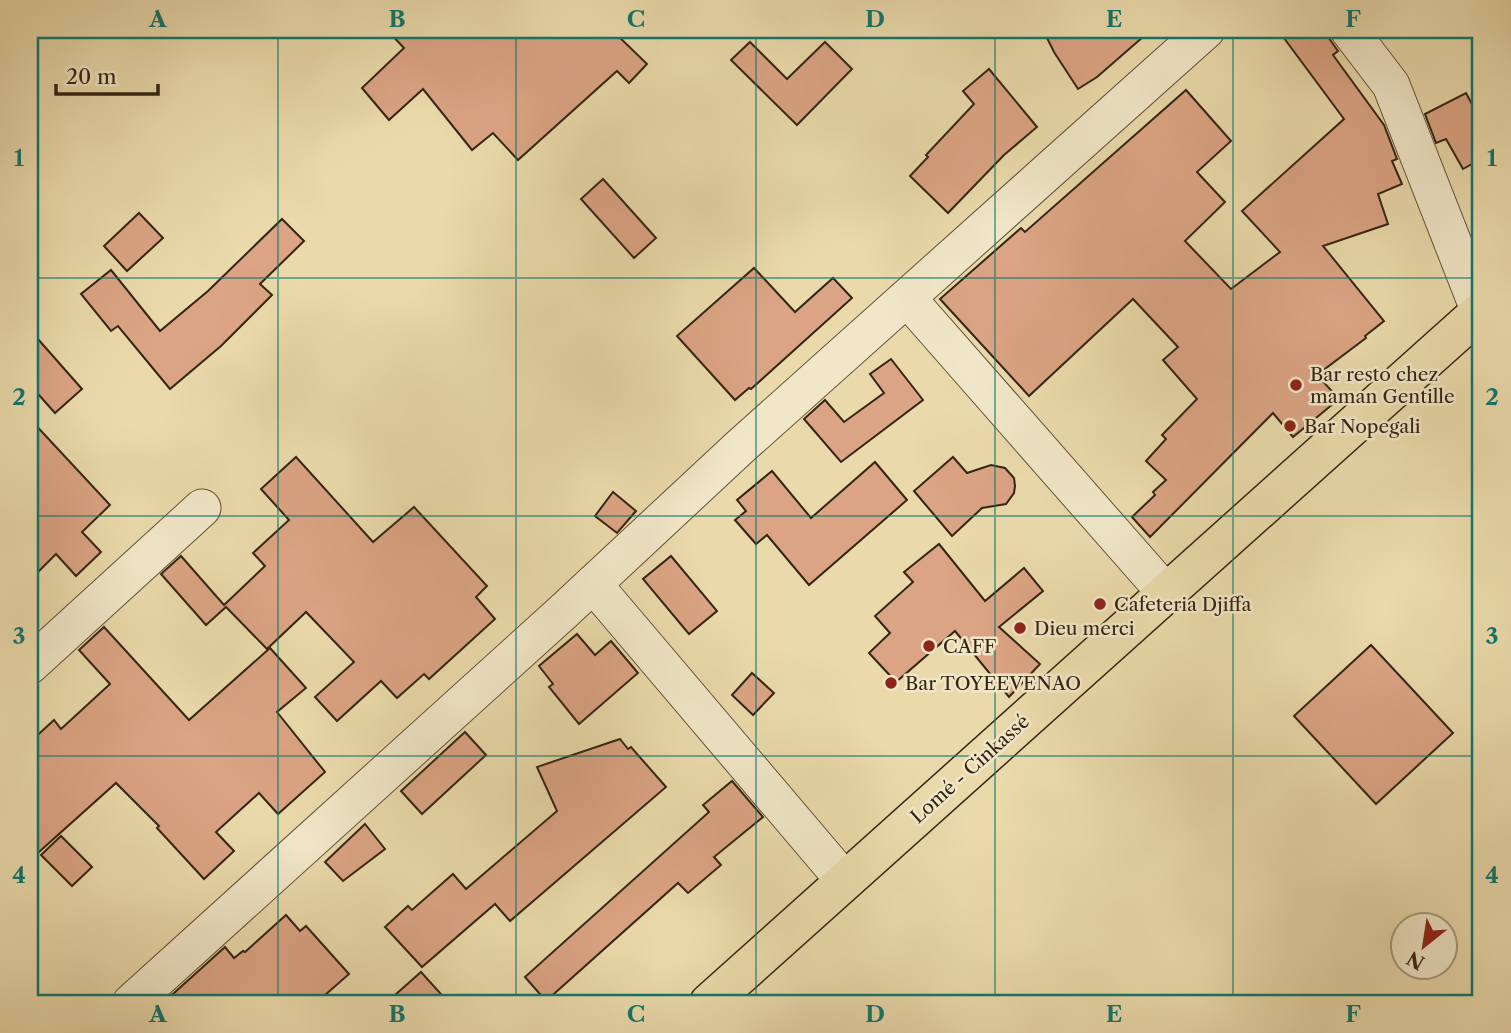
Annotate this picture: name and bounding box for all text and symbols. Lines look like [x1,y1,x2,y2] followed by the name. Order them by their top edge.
[148,5,168,33] text: A
[388,5,406,33] text: B
[627,5,645,33] text: C
[865,5,885,33] text: D
[1106,5,1122,33] text: E
[1345,5,1361,33] text: F
[56,52,158,96] scale bar
[66,64,117,89] text: 20 m
[14,144,25,172] text: 1
[1487,144,1498,172] text: 1
[1310,363,1455,408] place label: Bar resto chez maman Gentille
[1288,377,1304,393] marker: Bar resto chez maman Gentille
[12,383,26,411] text: 2
[1485,383,1499,411] text: 2
[1304,415,1421,438] place label: Bar Nopegali
[1282,418,1298,434] marker: Bar Nopegali
[1114,593,1252,616] place label: Cafeteria Djiffa
[1092,596,1108,612] marker: Cafeteria Djiffa
[1034,617,1135,640] place label: Dieu merci
[1012,620,1028,636] marker: Dieu merci
[13,622,26,650] text: 3
[1486,622,1499,650] text: 3
[943,635,996,658] place label: CAFF
[921,638,937,654] marker: CAFF
[905,672,1081,695] place label: Bar TOYEEVENAO
[883,675,899,691] marker: Bar TOYEEVENAO
[906,710,1034,828] street label: Lomé - Cinkassé
[12,861,26,889] text: 4
[1485,861,1499,889] text: 4
[1388,911,1458,981] north arrow
[1403,946,1429,974] text: N
[148,1000,168,1028] text: A
[388,1000,406,1028] text: B
[627,1000,645,1028] text: C
[865,1000,885,1028] text: D
[1106,1000,1122,1028] text: E
[1345,1000,1361,1028] text: F

